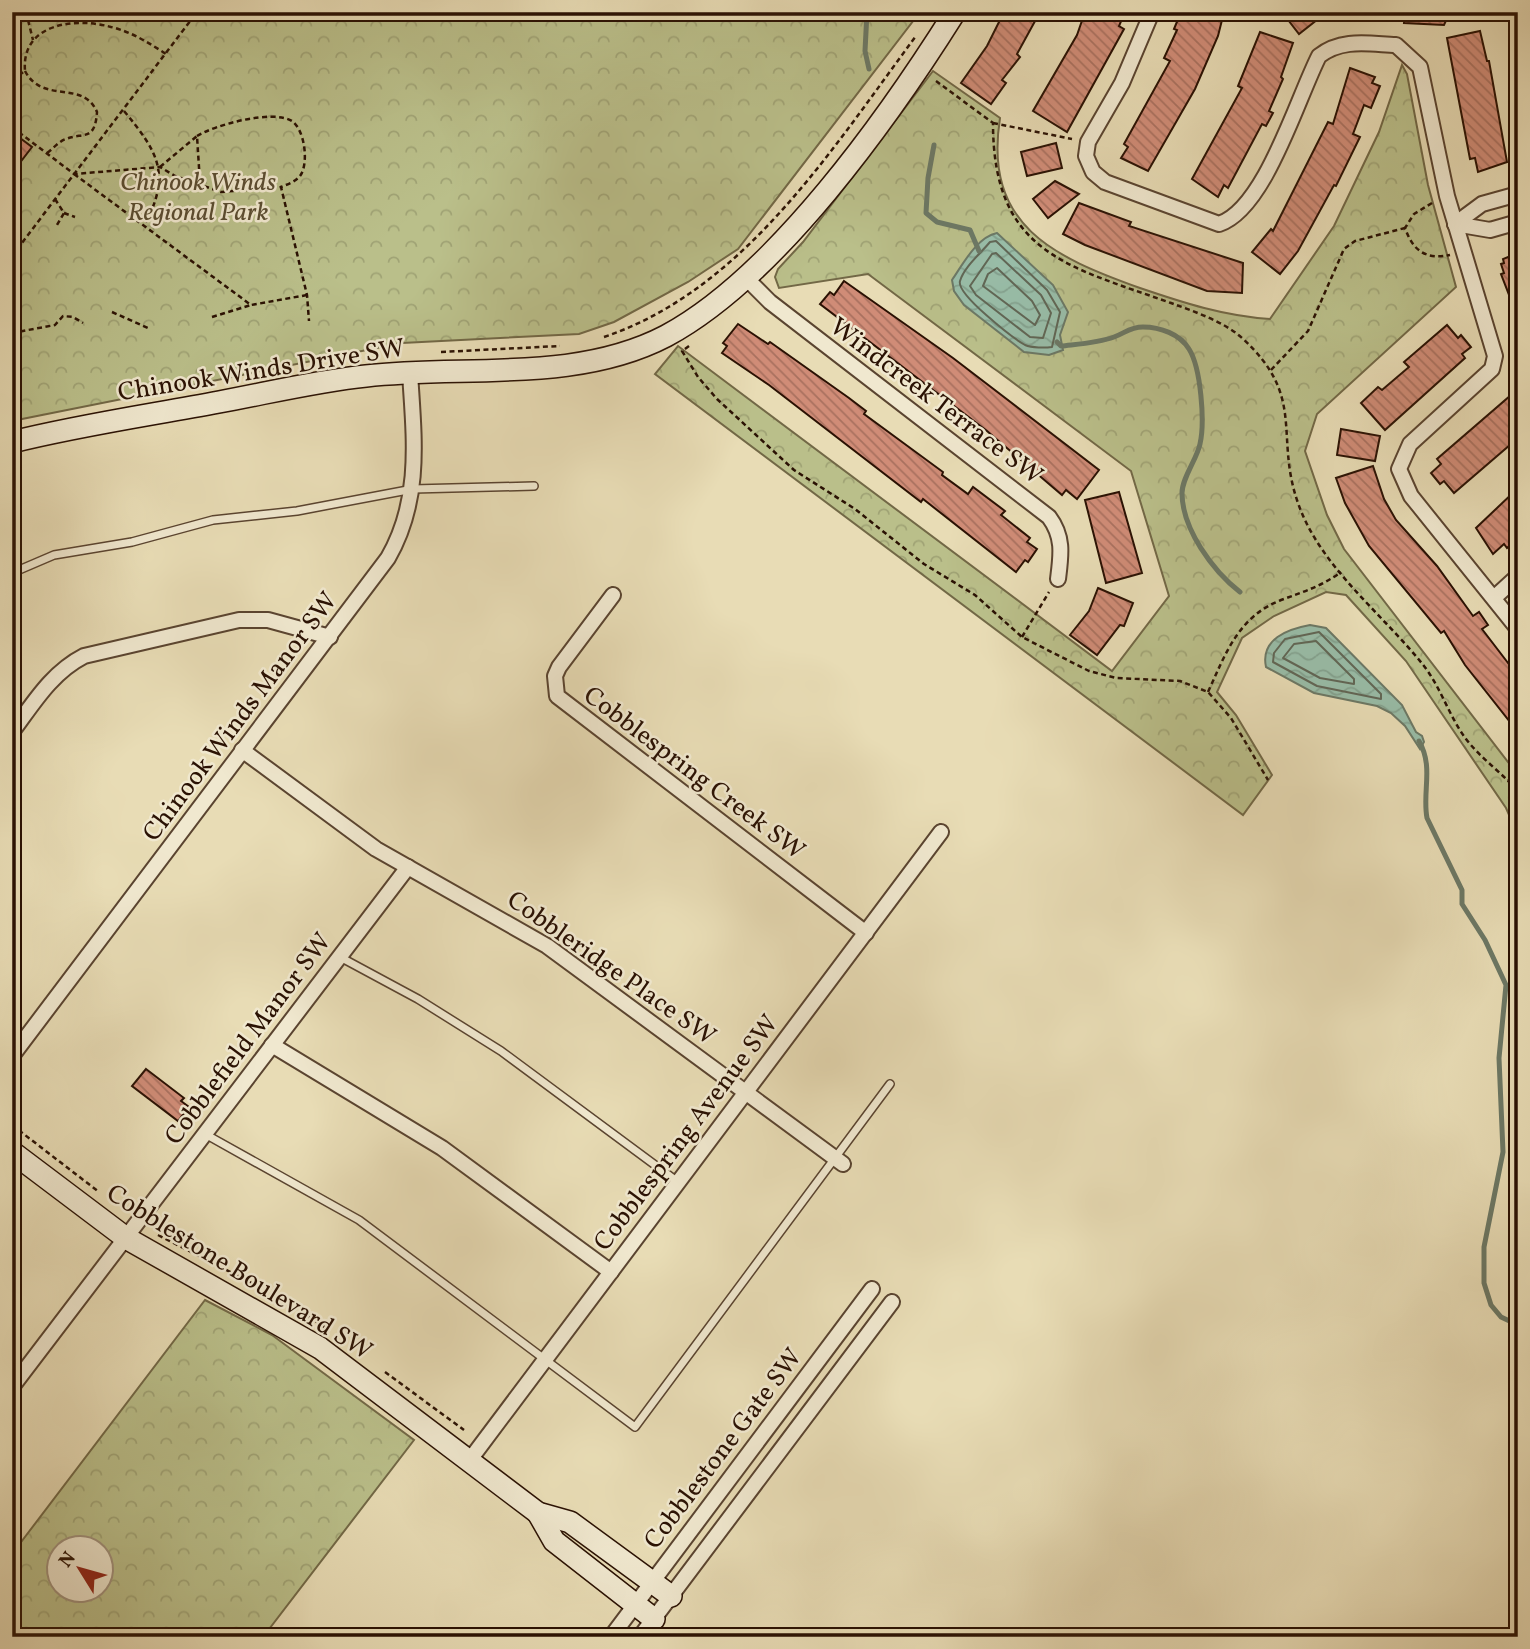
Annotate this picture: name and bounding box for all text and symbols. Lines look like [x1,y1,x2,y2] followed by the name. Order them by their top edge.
[120,165,277,231] park label: Chinook Winds Regional Park
[822,309,1050,494] street label: Windcreek Terrace SW
[115,331,407,411] street label: Chinook Winds Drive SW
[135,585,346,849] street label: Chinook Winds Manor SW
[575,678,812,869] street label: Cobblespring Creek SW
[499,883,723,1054] street label: Cobbleridge Place SW
[157,926,340,1153] street label: Cobblefield Manor SW
[586,1008,787,1259] street label: Cobblespring Avenue SW
[99,1176,379,1369] street label: Cobblestone Boulevard SW
[636,1341,811,1557] street label: Cobblestone Gate SW
[46,1534,116,1604] north arrow
[53,1546,83,1573] text: N

